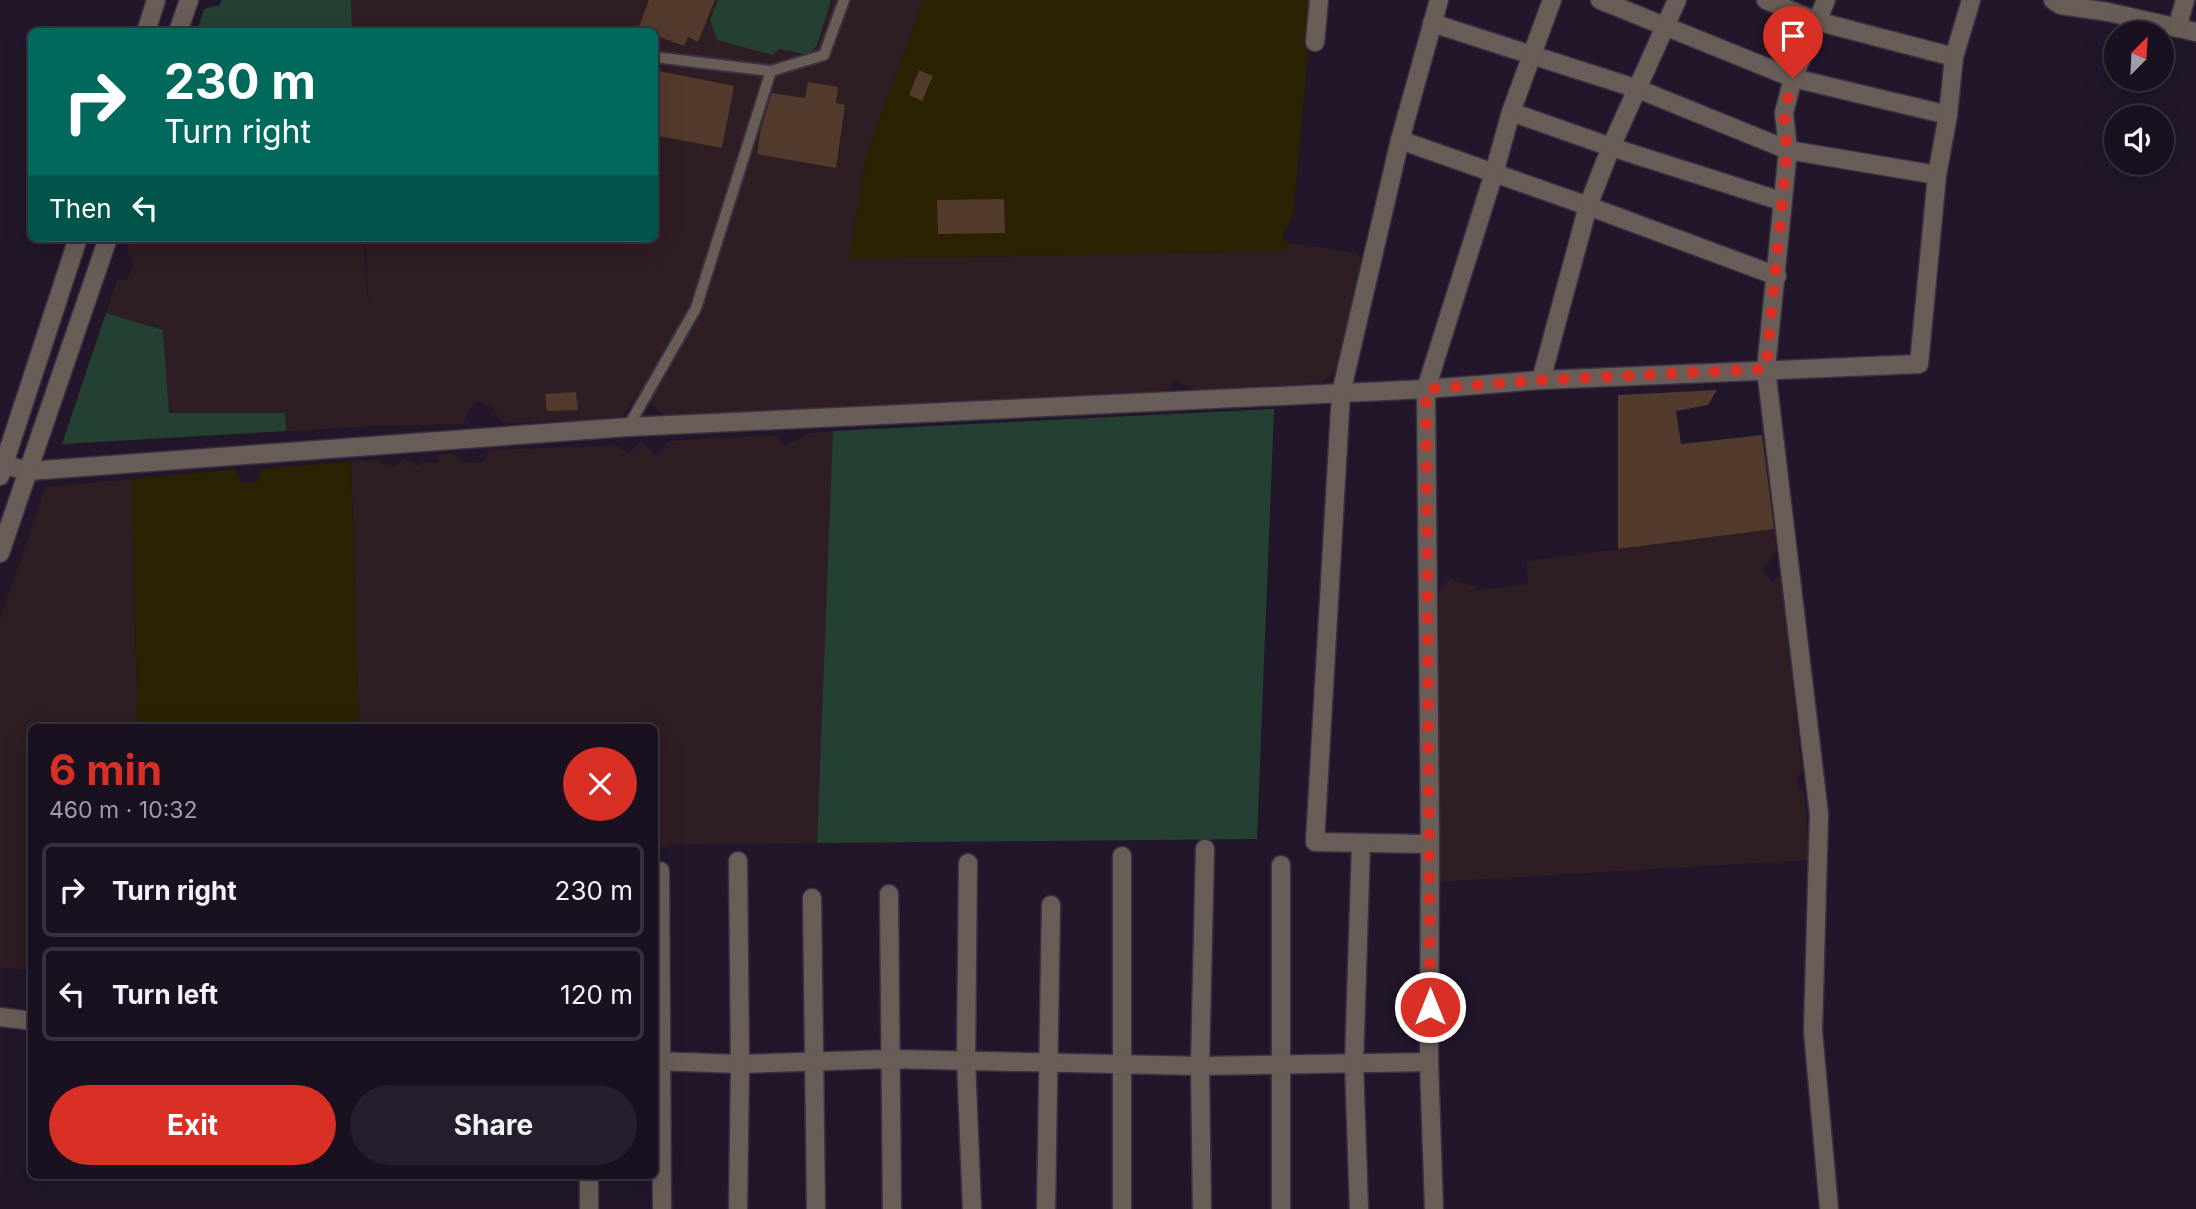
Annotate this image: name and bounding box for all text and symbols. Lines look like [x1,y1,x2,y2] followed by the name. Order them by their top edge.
[1763,6,1823,78] pin
[1774,17,1812,55] icon: arrive
[2104,21,2174,91] north arrow
[2104,21,2174,175] map controls
[164,52,316,111] text: 230 m
[49,56,140,147] icon: right
[2104,105,2174,175] button: sound
[164,112,311,151] text: Turn right
[126,189,164,227] icon: left
[49,193,112,224] text: Then
[49,744,162,795] text: 6 min
[563,747,637,821] button: close
[49,796,198,824] text: 460 m · 10:32
[53,871,91,909] icon: right
[112,875,237,906] text: Turn right
[555,875,633,906] text: 230 m
[1393,970,1467,1044] position arrow
[53,975,91,1013] icon: left
[112,979,218,1010] text: Turn left
[560,979,633,1010] text: 120 m
[49,1085,336,1165] button: Exit
[350,1085,637,1165] button: Share

